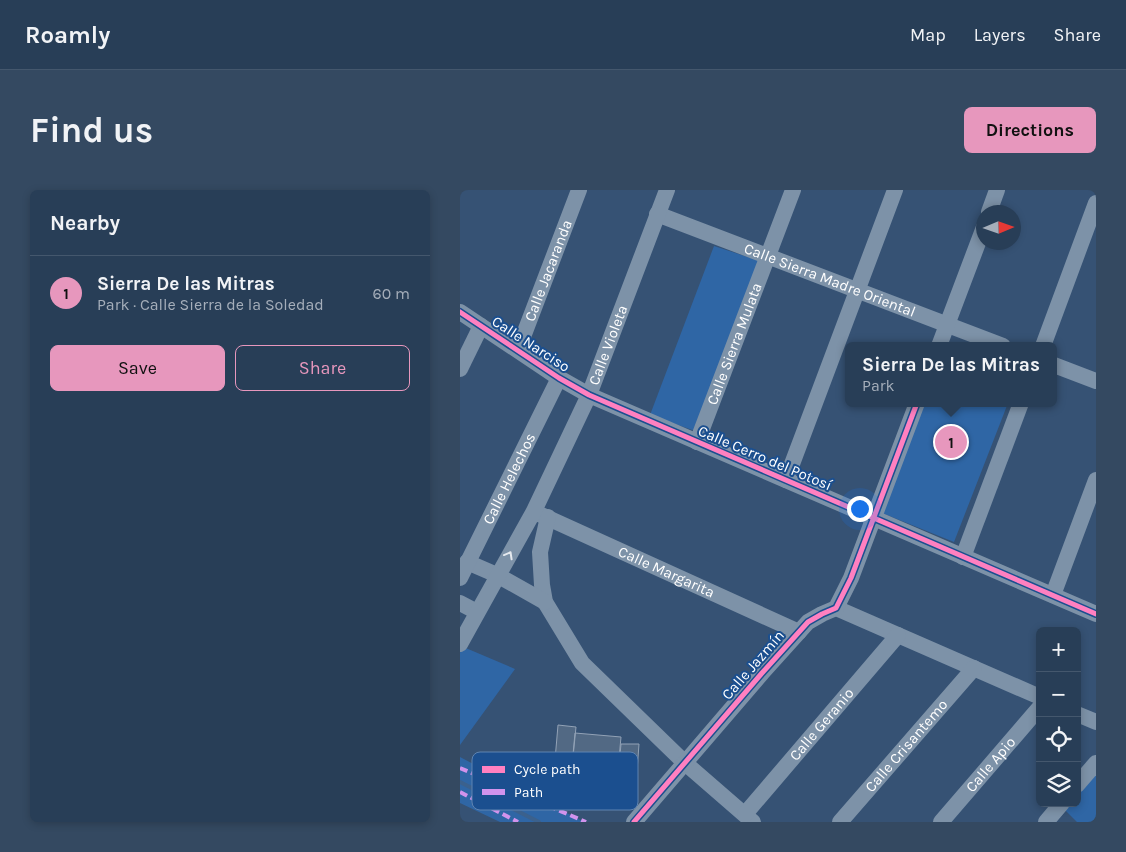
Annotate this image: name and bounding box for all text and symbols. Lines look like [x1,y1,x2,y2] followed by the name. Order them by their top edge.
[25,21,110,49] text: Roamly
[910,24,946,46] text: Map
[974,24,1026,46] text: Layers
[1054,24,1101,46] text: Share
[964,107,1096,153] button: Directions
[30,110,153,151] text: Find us
[976,205,1021,250] north arrow
[50,211,120,235] text: Nearby
[521,217,576,324] street label: Calle Jacaranda
[742,239,918,321] street label: Calle Sierra Madre Oriental
[97,273,275,295] text: Sierra De las Mitras
[703,280,766,407] street label: Calle Sierra Mulata
[63,284,69,303] text: 1
[373,284,410,303] text: 60 m
[97,295,324,314] text: Park · Calle Sierra de la Soledad
[585,303,631,388] street label: Calle Violeta
[489,312,573,376] street label: Calle Narciso
[845,342,1057,407] popup
[50,345,225,391] button: Save
[235,345,410,391] button: Share
[862,354,1040,376] text: Sierra De las Mitras
[862,376,895,395] text: Park
[695,422,835,495] street label: Calle Cerro del Potosí
[935,423,967,461] pin: 1
[479,430,539,527] street label: Calle Helechos
[847,496,873,522] your location
[615,542,717,602] street label: Calle Margarita
[502,552,512,561] one-way arrow
[718,627,788,703] street label: Calle Jazmín
[1036,627,1081,807] map controls
[1036,627,1081,672] button: +
[1036,672,1081,717] button: −
[786,684,858,764] street label: Calle Geranio
[861,696,952,796] street label: Calle Crisantemo
[1036,717,1081,762] button: locate
[962,733,1019,796] street label: Calle Apio
[472,752,638,810] legend
[514,761,580,778] text: Cycle path
[1036,762,1081,807] button: layers
[514,784,543,801] text: Path

